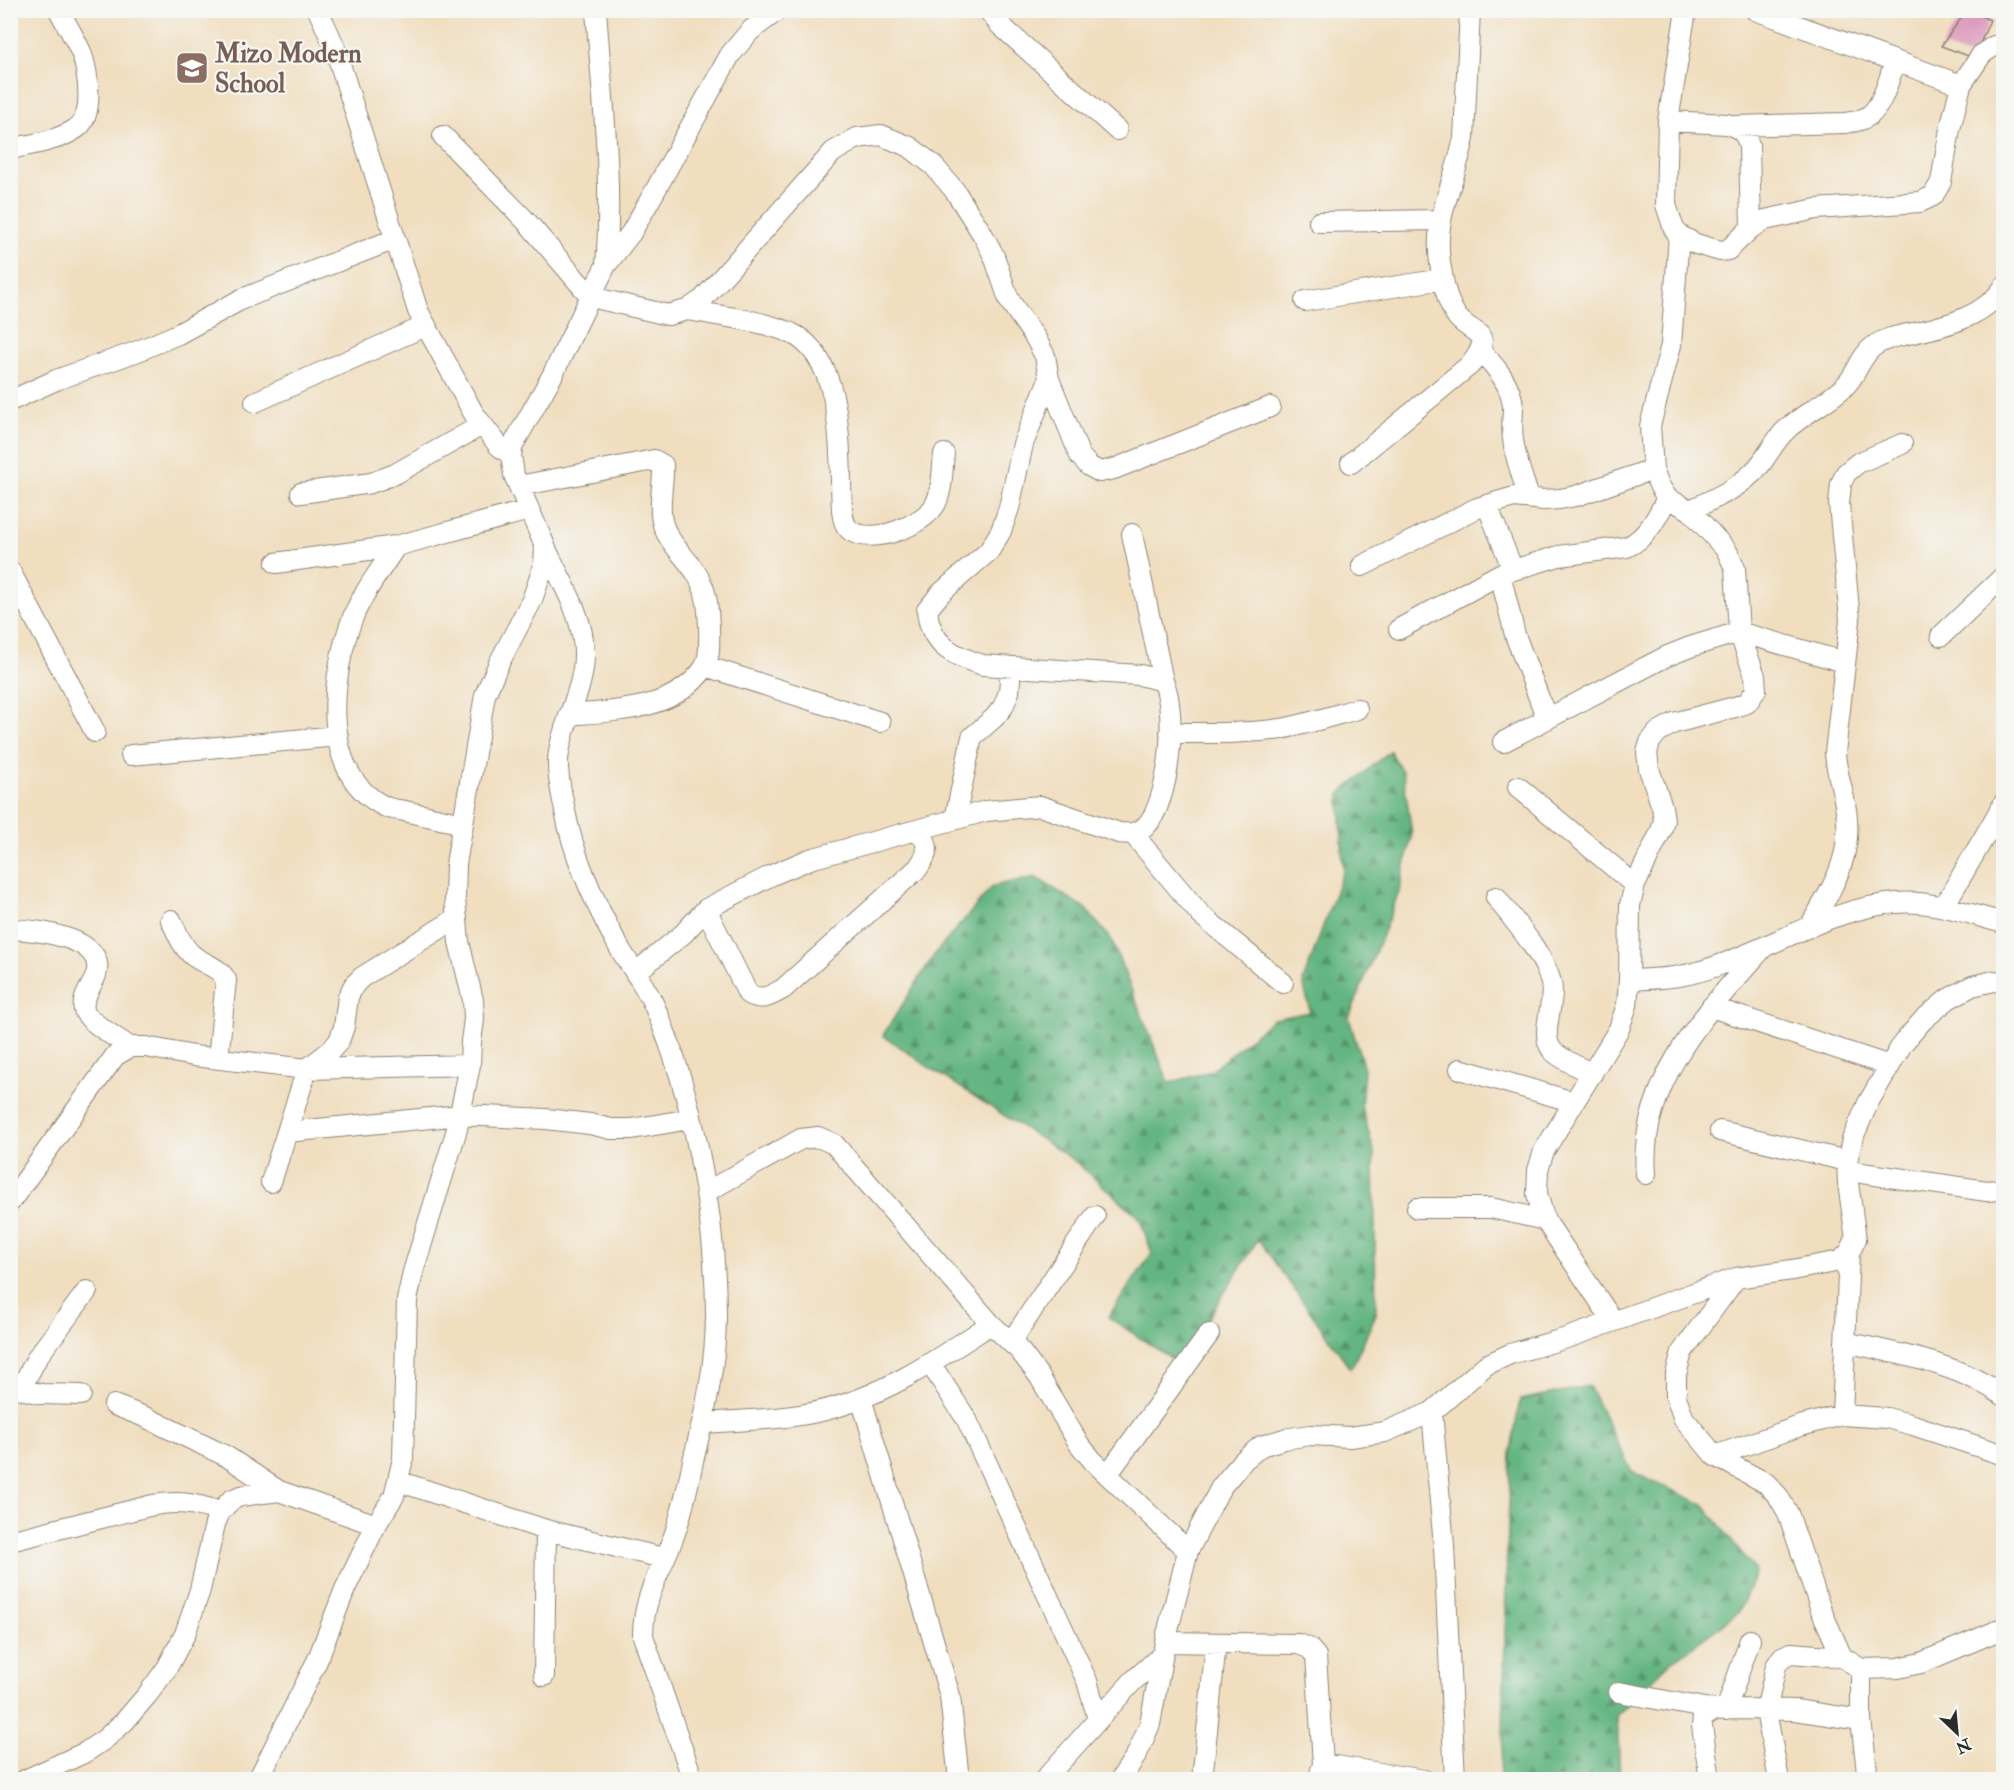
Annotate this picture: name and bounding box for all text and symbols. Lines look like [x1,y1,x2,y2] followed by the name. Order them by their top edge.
[214,38,362,100] place label: Mizo Modern School
[174,50,210,86] school or university icon: Mizo Modern School
[1927,1703,1987,1763] north arrow
[1952,1733,1975,1758] text: N

